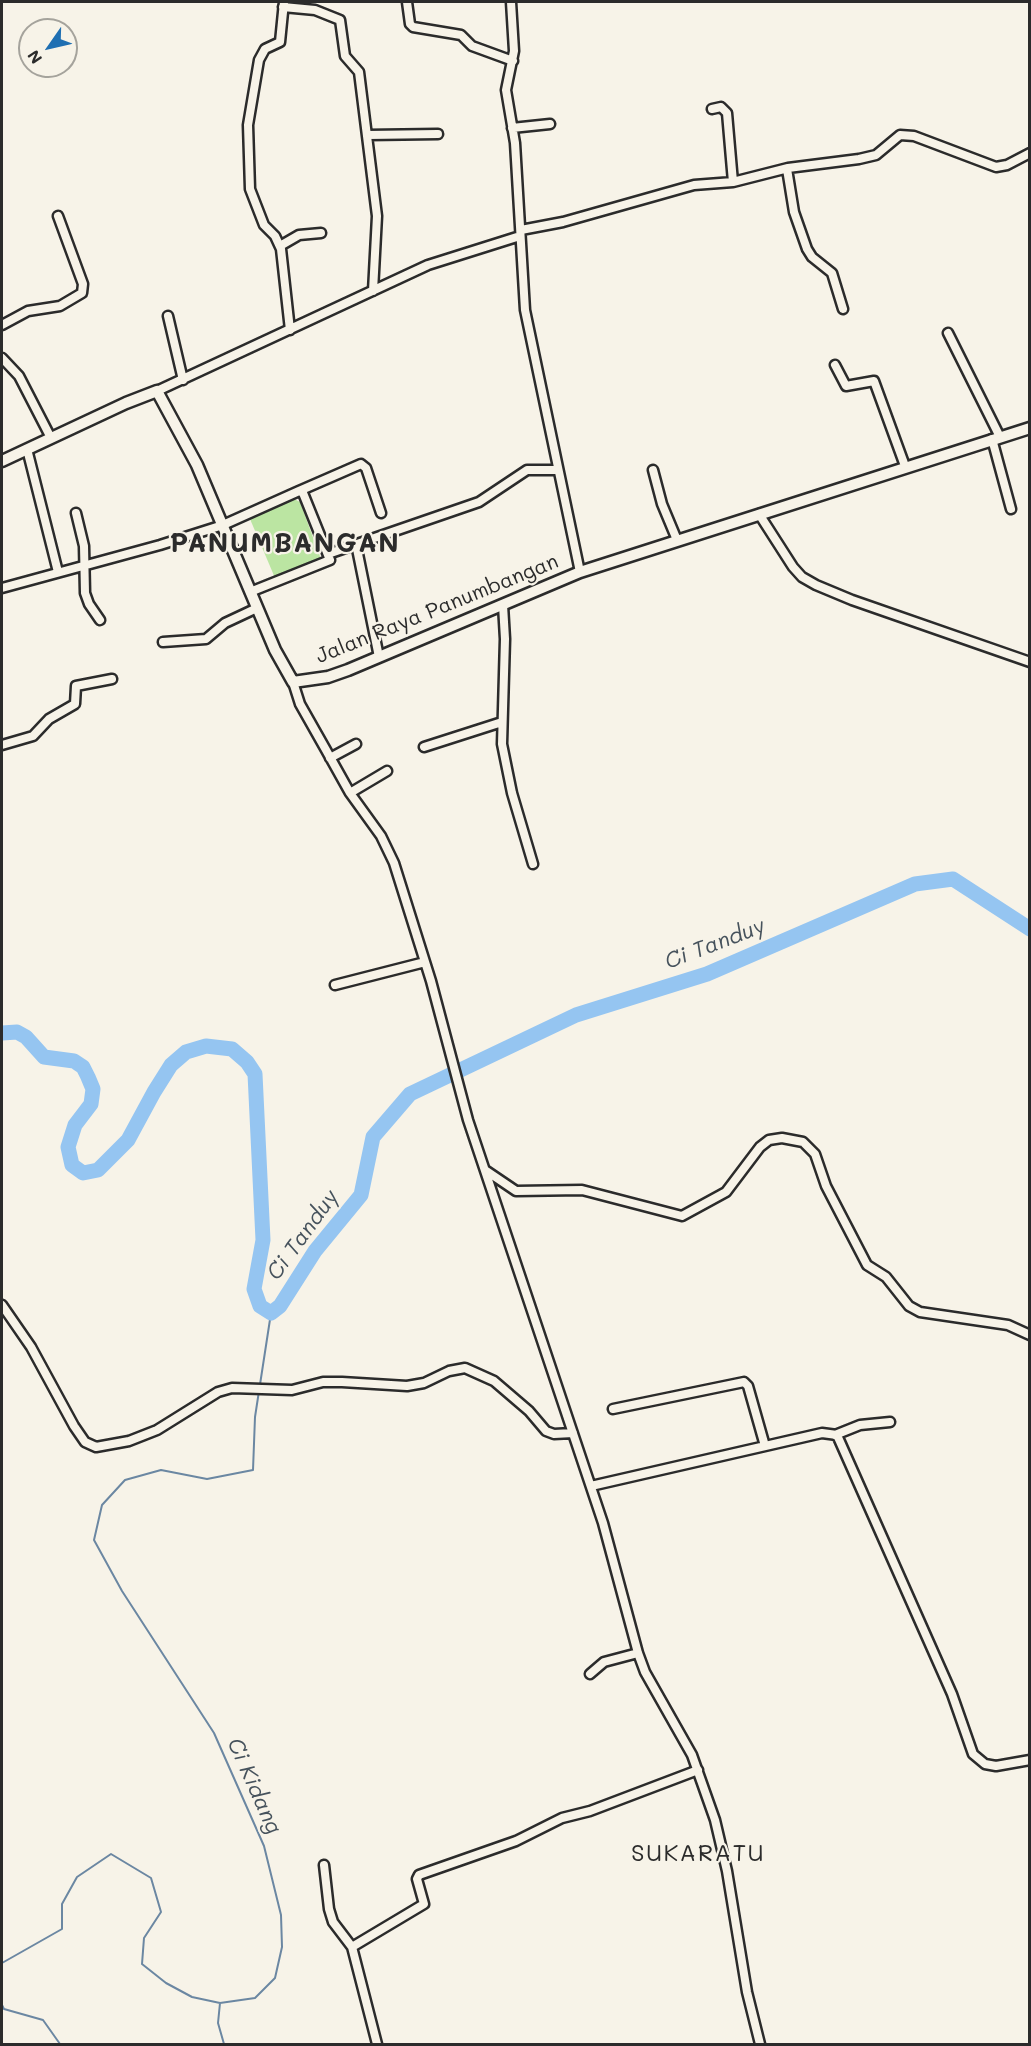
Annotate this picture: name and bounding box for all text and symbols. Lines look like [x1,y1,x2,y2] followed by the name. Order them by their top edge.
[18,18,78,78] north arrow
[22,46,46,68] text: N
[170,528,400,560] district label: PANUMBANGAN
[312,549,562,669] street label: Jalan Raya Panumbangan
[661,913,769,975] water label: Ci Tanduy
[261,1185,345,1285] water label: Ci Tanduy
[221,1734,287,1838] water label: Ci Kidang
[631,1840,765,1868] district label: SUKARATU

